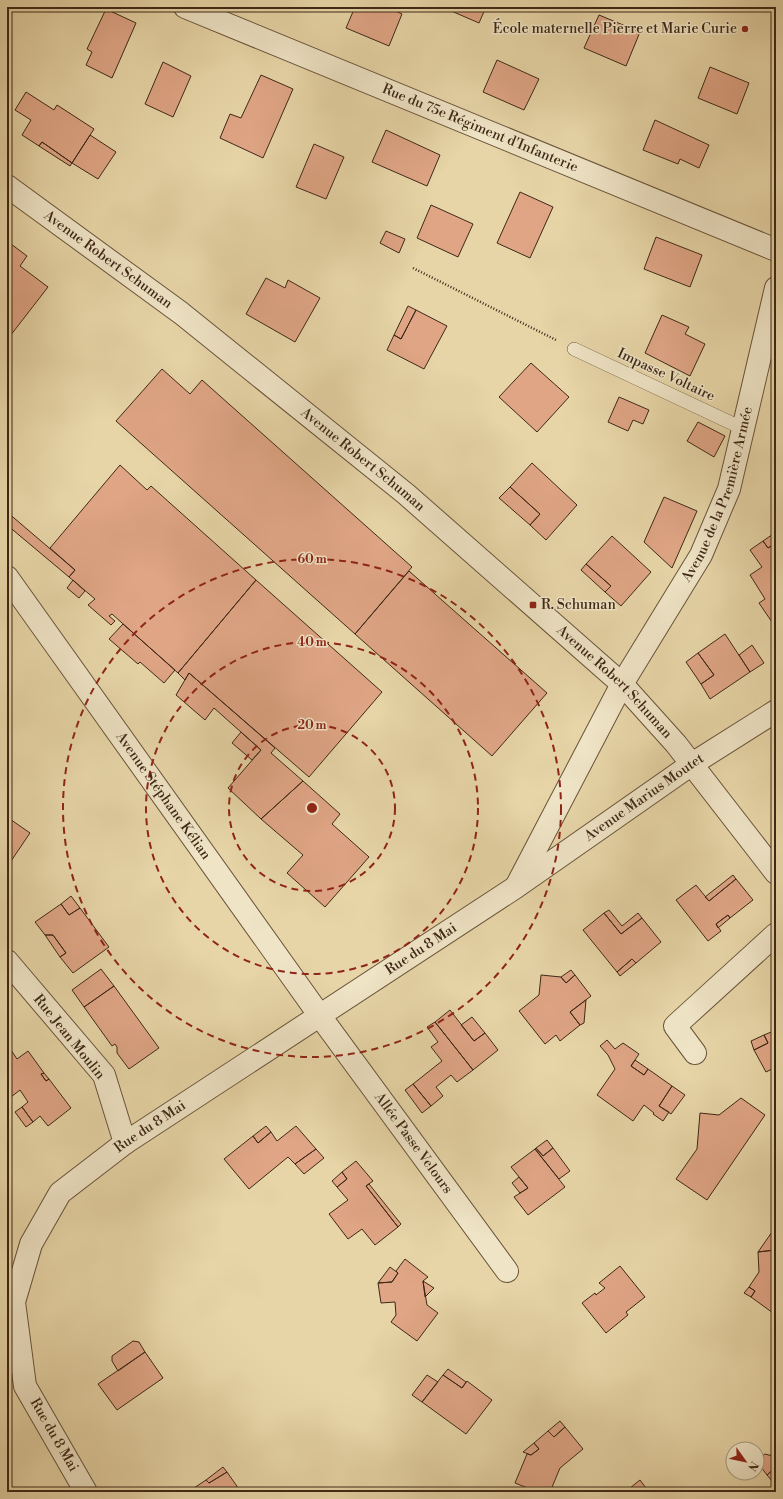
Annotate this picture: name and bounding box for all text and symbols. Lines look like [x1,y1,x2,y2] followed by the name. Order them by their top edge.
[493,18,737,38] place label: École maternelle Pierre et Marie Curie
[740,24,750,34] marker: École maternelle Pierre et Marie Curie
[379,80,581,177] street label: Rue du 75e Régiment d'Infanterie
[39,206,176,313] street label: Avenue Robert Schuman
[614,345,718,405] street label: Impasse Voltaire
[296,403,429,516] street label: Avenue Robert Schuman
[677,405,757,586] street label: Avenue de la Première Armée
[297,552,327,567] text: 60 m
[541,596,616,614] place label: R. Schuman
[528,600,538,610] marker: R. Schuman
[552,621,676,743] street label: Avenue Robert Schuman
[297,635,327,650] text: 40 m
[297,718,327,733] text: 20 m
[111,728,215,864] street label: Avenue Stéphane Kélian
[580,750,708,846] street label: Avenue Marius Moutet
[305,801,319,815] centre of rings
[382,919,461,979] street label: Rue du 8 Mai
[29,991,109,1084] street label: Rue Jean Moulin
[370,1088,456,1198] street label: Allée Passe Velours
[111,1096,190,1157] street label: Rue du 8 Mai
[26,1395,82,1475] street label: Rue du 8 Mai
[725,1441,765,1481] north arrow
[744,1458,761,1474] text: N

